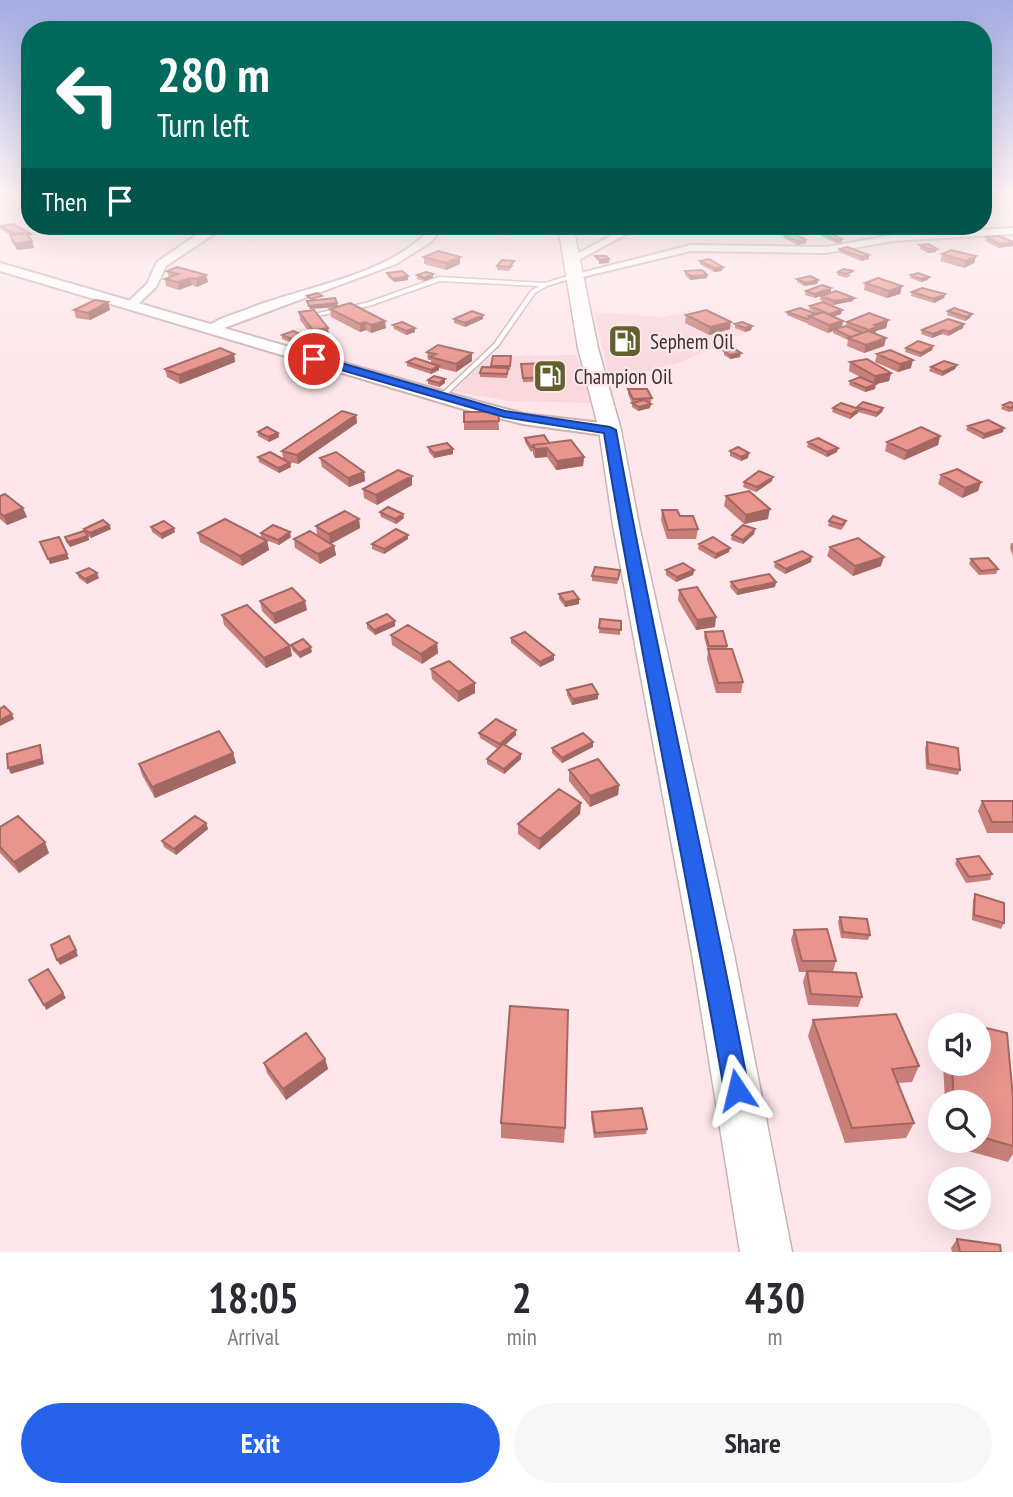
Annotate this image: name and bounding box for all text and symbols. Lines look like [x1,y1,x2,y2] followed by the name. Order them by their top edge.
[157,42,270,106] text: 280 m
[42,49,133,140] icon: left
[157,104,249,146] text: Turn left
[101,182,139,220] icon: arrive
[42,185,87,218] text: Then
[606,322,644,360] fuel station icon: Sephem Oil
[650,328,734,355] place label: Sephem Oil
[284,329,344,389] pin
[295,340,333,378] icon: arrive
[531,357,569,395] fuel station icon: Champion Oil
[574,363,672,390] place label: Champion Oil
[928,1013,991,1230] map controls
[928,1013,991,1076] button: sound
[700,1053,774,1127] position arrow
[928,1090,991,1153] button: search
[928,1167,991,1230] button: layers
[208,1270,299,1325] text: 18:05
[512,1270,532,1325] text: 2
[745,1270,805,1325] text: 430
[227,1322,279,1351] text: Arrival
[507,1322,537,1351] text: min
[767,1322,782,1351] text: m
[21,1403,500,1483] button: Exit
[514,1403,992,1483] button: Share

